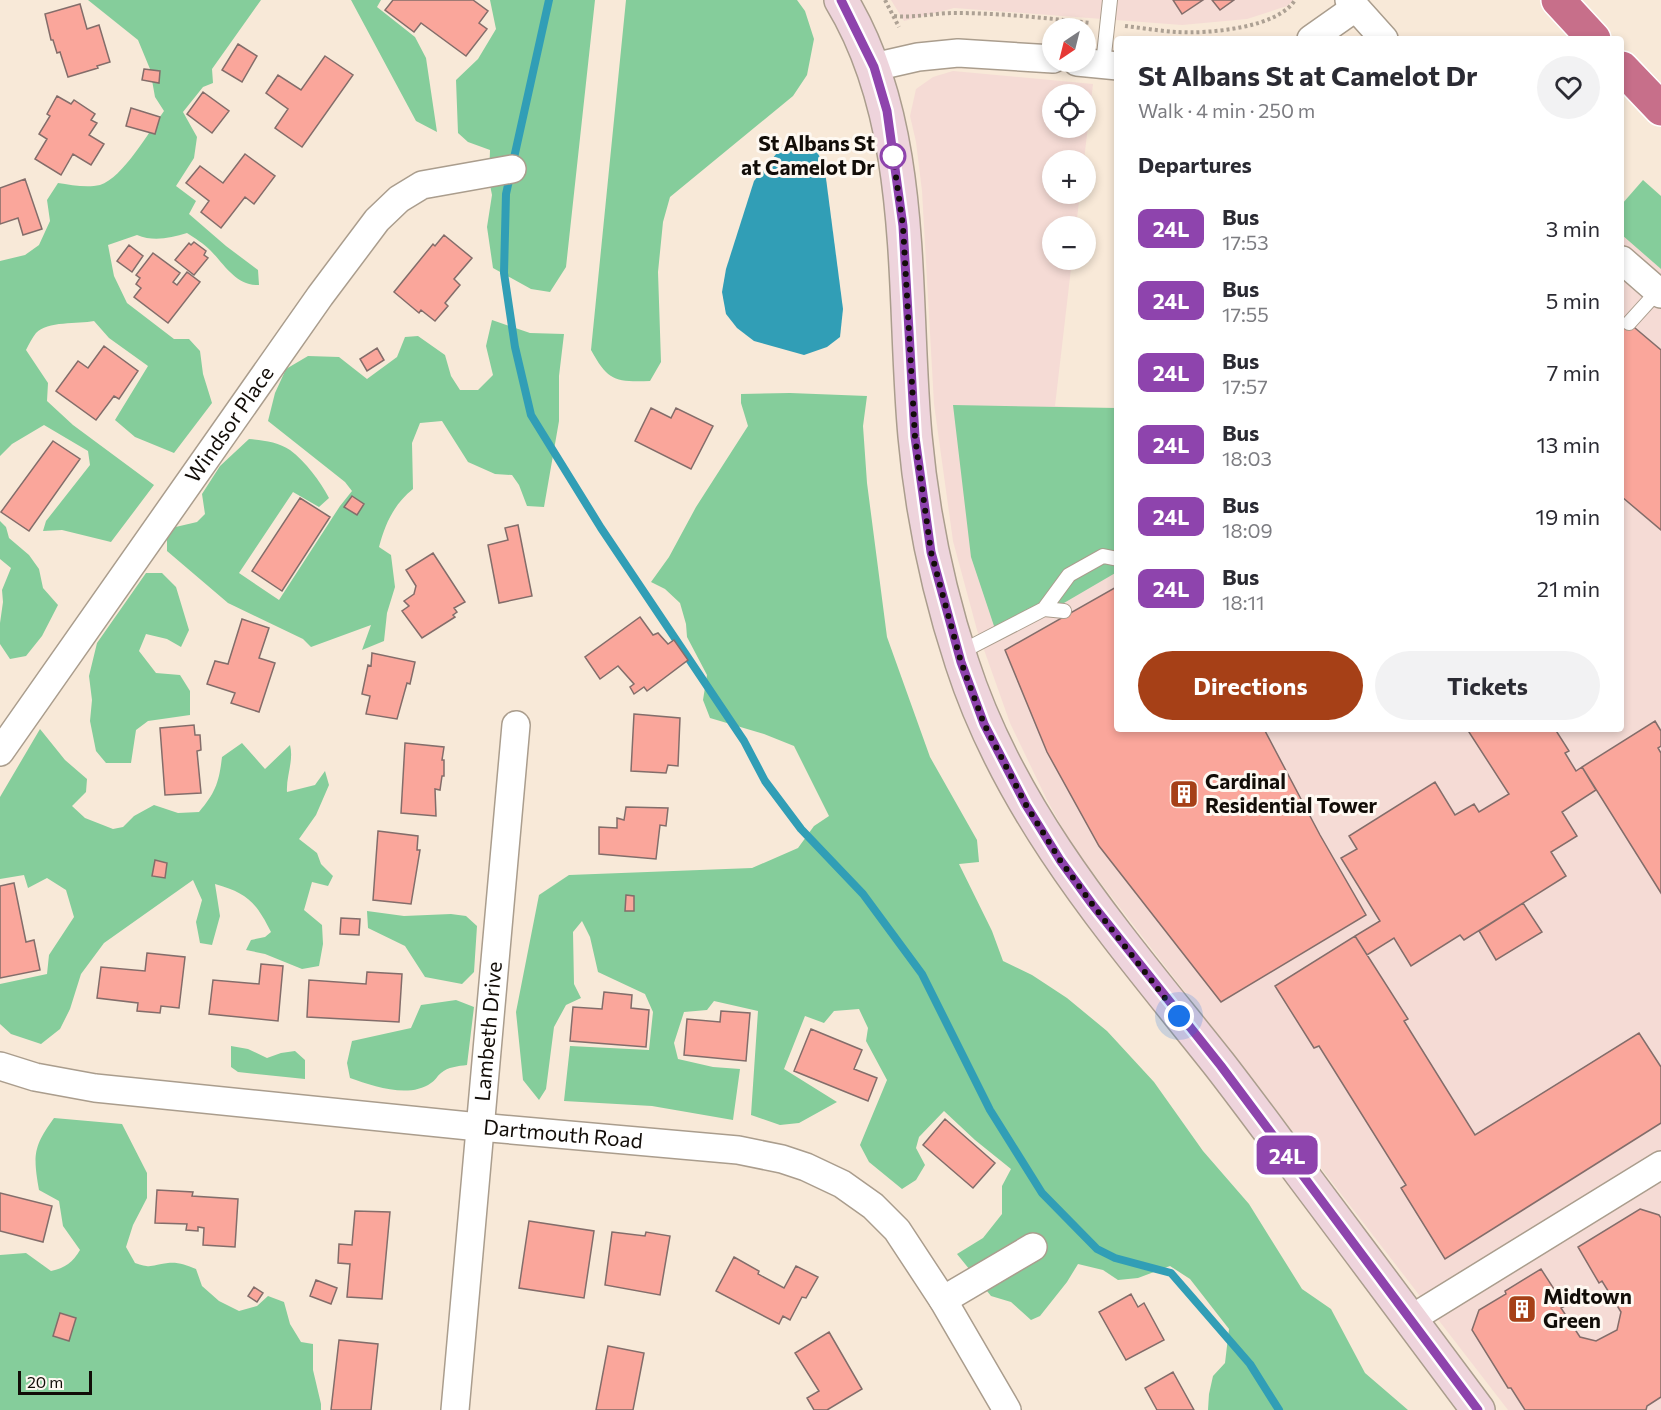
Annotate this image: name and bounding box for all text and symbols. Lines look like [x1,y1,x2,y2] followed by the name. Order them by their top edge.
[1042,18,1096,72] north arrow
[1042,18,1096,270] map controls
[1537,56,1600,119] button: heart
[1138,58,1478,92] text: St Albans St at Camelot Dr
[1042,84,1096,138] button: locate
[1138,98,1315,122] text: Walk · 4 min · 250 m
[741,130,875,179] place label: St Albans St at Camelot Dr
[880,143,906,169] marker: St Albans St at Camelot Dr
[1042,150,1096,204] button: +
[1138,151,1252,178] text: Departures
[1222,203,1259,230] text: Bus
[1546,215,1600,242] text: 3 min
[1042,216,1096,270] button: −
[1153,216,1189,241] text: 24L
[1222,230,1269,254] text: 17:53
[1222,275,1259,302] text: Bus
[1546,287,1600,314] text: 5 min
[1153,288,1189,313] text: 24L
[1222,302,1269,326] text: 17:55
[1222,347,1259,374] text: Bus
[1547,359,1600,386] text: 7 min
[1153,360,1189,385] text: 24L
[179,361,278,487] street label: Windsor Place
[1222,374,1268,398] text: 17:57
[1222,419,1259,446] text: Bus
[1536,431,1600,458] text: 13 min
[1153,432,1189,457] text: 24L
[1222,446,1272,470] text: 18:03
[1222,491,1259,518] text: Bus
[1536,503,1600,530] text: 19 min
[1153,504,1189,529] text: 24L
[1222,518,1273,542] text: 18:09
[1222,563,1259,590] text: Bus
[1537,575,1600,602] text: 21 min
[1153,576,1189,601] text: 24L
[1222,590,1265,614] text: 18:11
[1138,651,1363,720] button: Directions
[1375,651,1600,720] button: Tickets
[1205,768,1378,817] place label: Cardinal Residential Tower
[1168,778,1200,810] building icon: Cardinal Residential Tower
[469,960,506,1102] street label: Lambeth Drive
[1164,1001,1194,1031] your location
[482,1113,644,1152] street label: Dartmouth Road
[1252,1136,1322,1174] line badge: 24L
[1269,1143,1305,1168] text: 24L
[1543,1283,1632,1332] place label: Midtown Green
[1506,1293,1538,1325] building icon: Midtown Green
[18,1368,92,1396] scale bar
[27,1372,63,1391] text: 20 m

